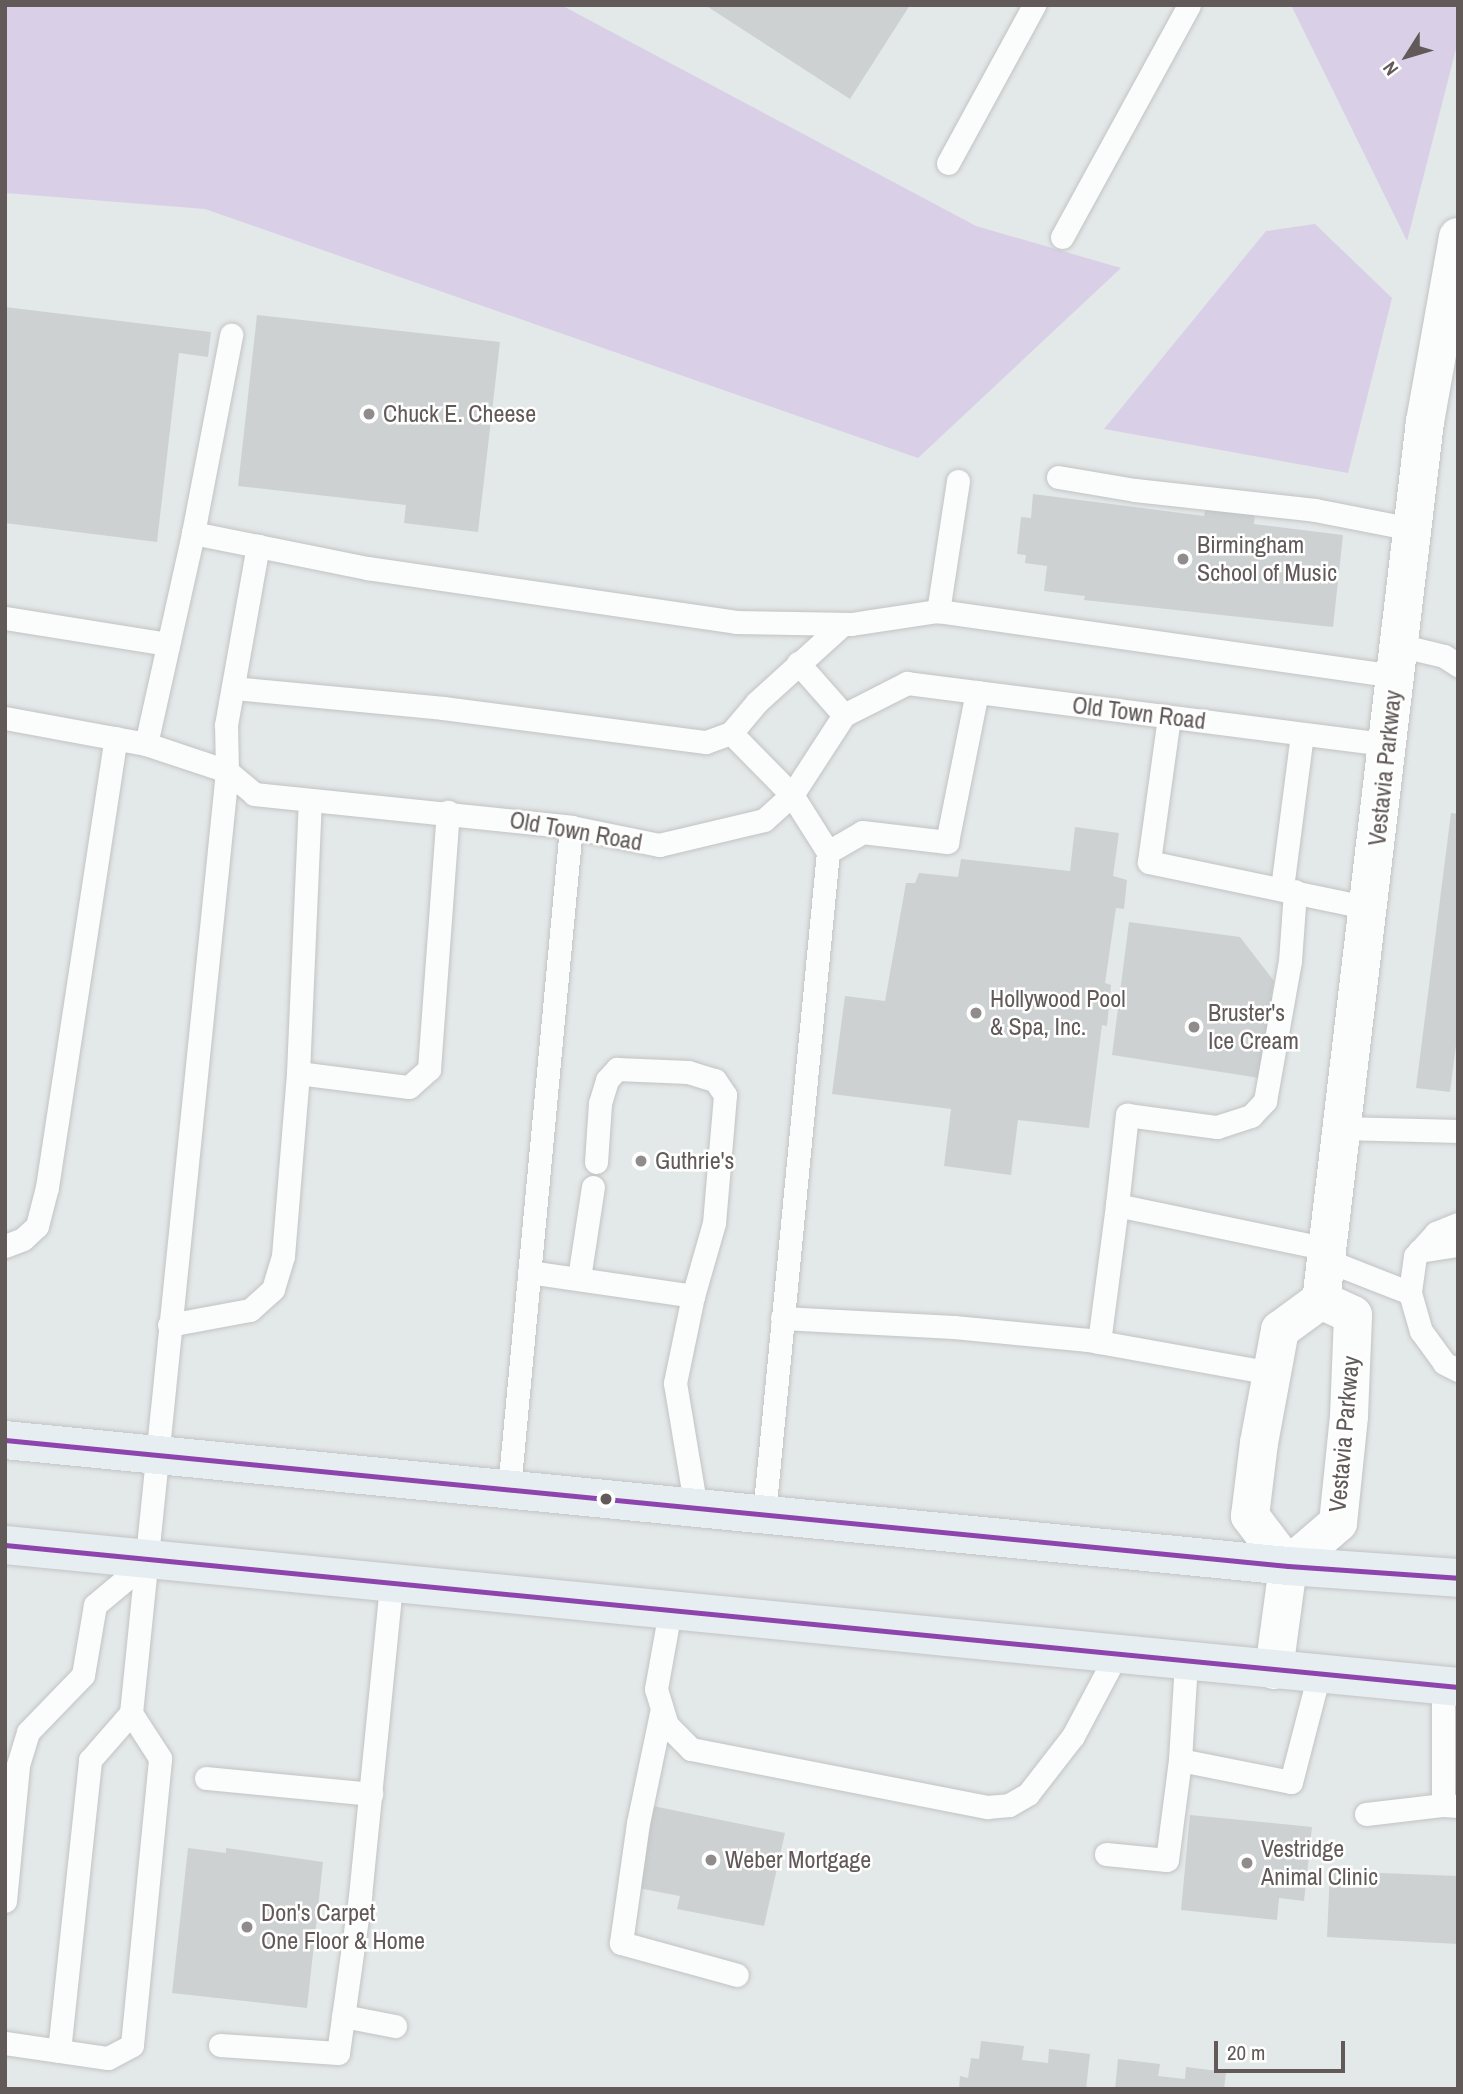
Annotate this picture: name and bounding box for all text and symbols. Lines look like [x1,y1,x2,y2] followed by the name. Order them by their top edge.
[1372,21,1442,91] north arrow
[1376,56,1404,81] text: N
[383,400,536,428] place label: Chuck E. Cheese
[361,406,377,422] marker: Chuck E. Cheese
[1197,531,1337,587] place label: Birmingham School of Music
[1175,551,1191,567] marker: Birmingham School of Music
[1363,689,1407,847] street label: Vestavia Parkway
[1070,691,1208,735] street label: Old Town Road
[507,805,645,857] street label: Old Town Road
[990,985,1126,1041] place label: Hollywood Pool & Spa, Inc.
[1208,999,1299,1055] place label: Bruster's Ice Cream
[968,1005,984,1021] marker: Hollywood Pool & Spa, Inc.
[1186,1019,1202,1035] marker: Bruster's Ice Cream
[655,1147,734,1175] place label: Guthrie's
[633,1153,649,1169] marker: Guthrie's
[1323,1355,1365,1513] street label: Vestavia Parkway
[599,1492,613,1506] unlabelled marker
[1261,1835,1378,1891] place label: Vestridge Animal Clinic
[725,1846,871,1874] place label: Weber Mortgage
[703,1852,719,1868] marker: Weber Mortgage
[1239,1855,1255,1871] marker: Vestridge Animal Clinic
[261,1899,425,1955] place label: Don's Carpet One Floor & Home
[239,1919,255,1935] marker: Don's Carpet One Floor & Home
[1218,2028,1349,2072] scale bar
[1227,2038,1265,2067] text: 20 m

